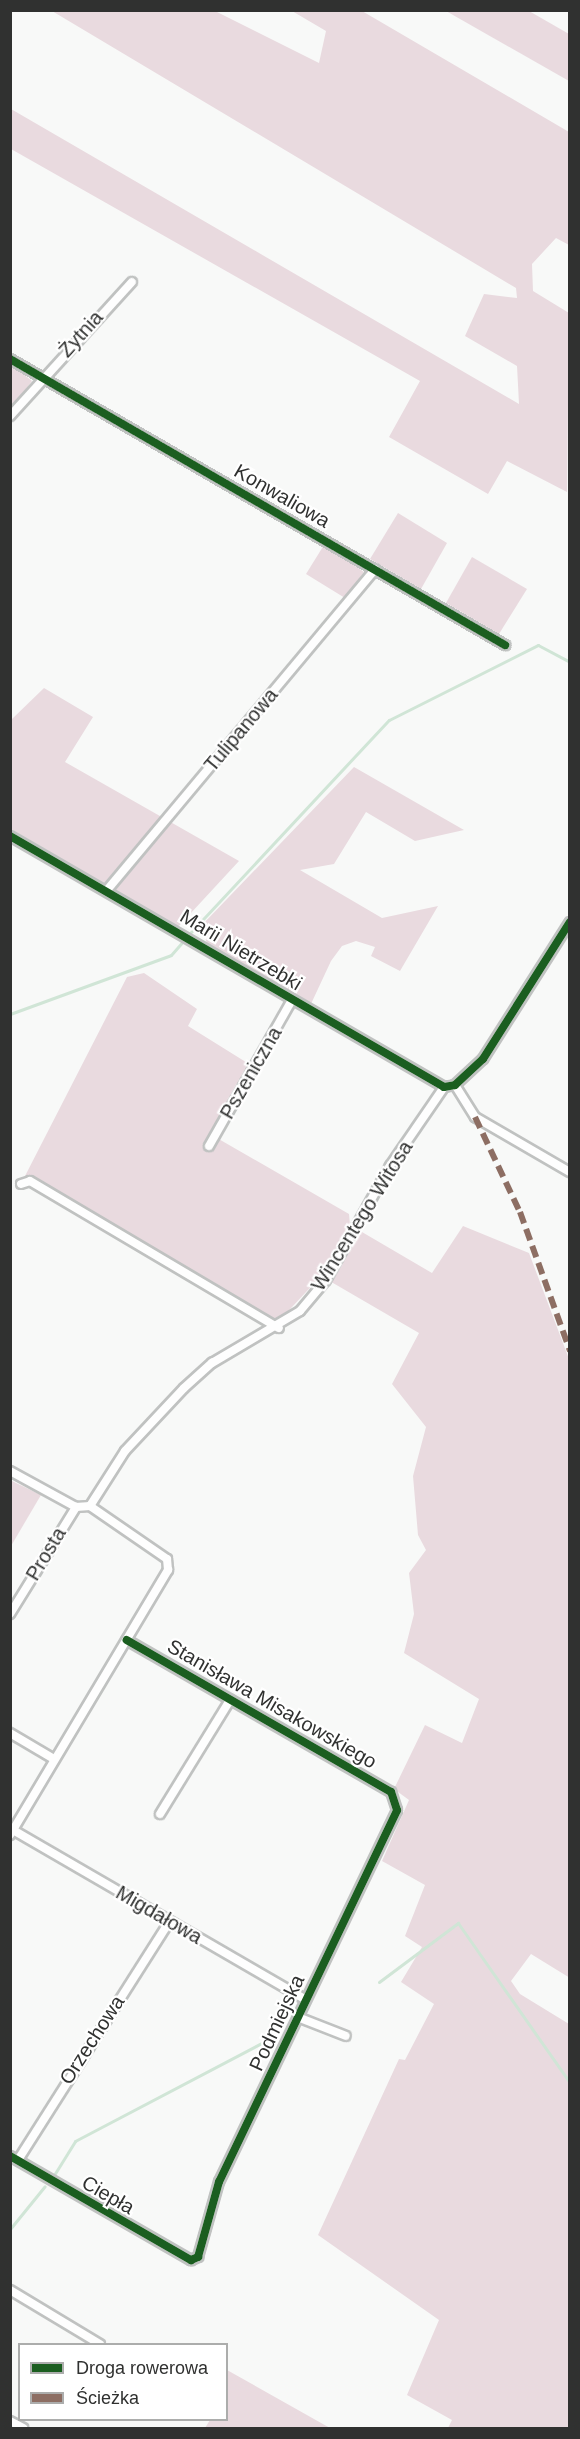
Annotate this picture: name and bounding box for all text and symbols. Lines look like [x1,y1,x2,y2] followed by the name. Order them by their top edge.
[54,306,108,362] street label: Żytnia
[230,459,334,533] street label: Konwaliowa
[199,683,283,777] street label: Tulipanowa
[176,904,306,996] street label: Marii Nietrzebki
[215,1023,287,1123] street label: Pszeniczna
[306,1137,418,1295] street label: Wincentego Witosa
[21,1523,71,1585] street label: Prosta
[163,1634,381,1774] street label: Stanisława Misakowskiego
[112,1881,206,1949] street label: Migdałowa
[244,1971,310,2075] street label: Podmiejska
[54,1991,130,2089] street label: Orzechowa
[77,2170,139,2220] street label: Ciepła
[18,2343,228,2421] legend
[76,2358,208,2378] text: Droga rowerowa
[76,2388,139,2408] text: Ścieżka

